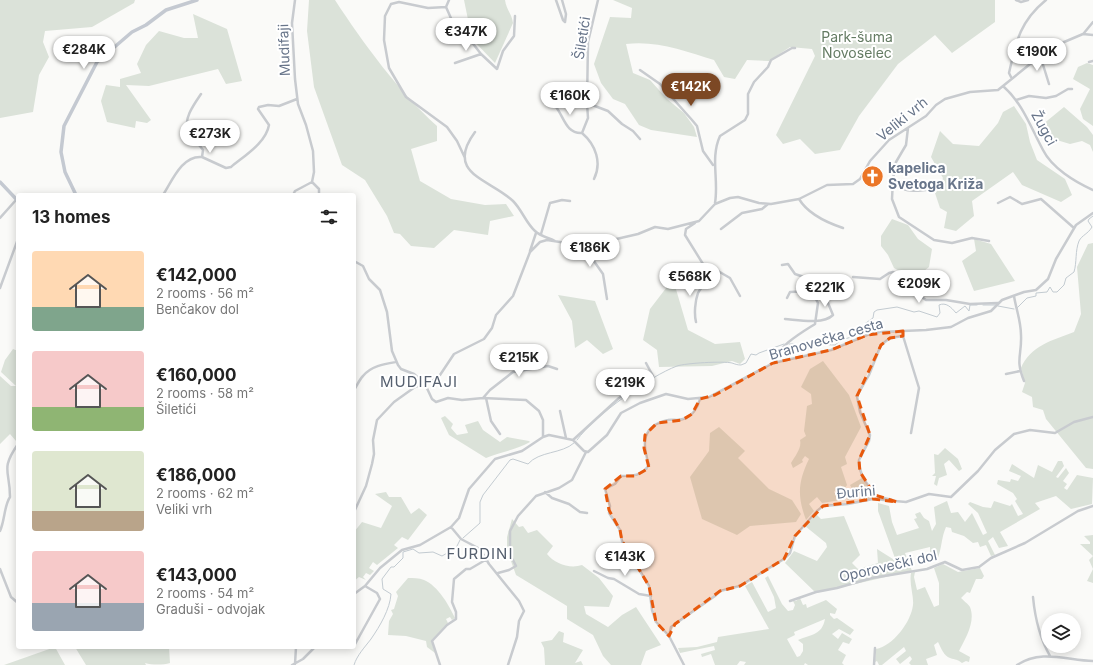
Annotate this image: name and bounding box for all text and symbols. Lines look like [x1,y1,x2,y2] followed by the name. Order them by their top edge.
[570,15,593,61] street label: Šiletići
[438,18,494,52] pin: €347K
[274,23,293,77] street label: Mudifaji
[445,23,488,39] text: €347K
[821,28,893,61] park label: Park-šuma Novoselec
[56,36,112,70] pin: €284K
[1009,38,1065,72] pin: €190K
[62,41,106,57] text: €284K
[1016,43,1058,59] text: €190K
[663,73,719,107] pin: €142K
[671,78,711,94] text: €142K
[542,82,598,116] pin: €160K
[549,87,591,103] text: €160K
[873,93,931,144] street label: Veliki vrh
[1028,107,1061,148] street label: Žugci
[182,120,238,154] pin: €273K
[189,125,231,141] text: €273K
[888,159,983,192] place label: kapelica Svetoga Križa
[860,163,886,189] church icon: kapelica Svetoga Križa
[318,206,340,228] icon: filters
[32,207,111,227] text: 13 homes
[562,234,618,268] pin: €186K
[570,239,610,255] text: €186K
[662,263,718,297] pin: €568K
[156,265,237,285] text: €142,000
[64,267,112,315] icon: home
[668,268,712,284] text: €568K
[891,270,947,304] pin: €209K
[797,274,853,308] pin: €221K
[897,275,941,291] text: €209K
[805,279,845,295] text: €221K
[156,285,254,301] text: 2 rooms · 56 m²
[156,301,239,317] text: Benčakov dol
[767,314,885,363] street label: Branovečka cesta
[491,344,547,378] pin: €215K
[499,349,539,365] text: €215K
[156,365,237,385] text: €160,000
[64,367,112,415] icon: home
[597,369,653,403] pin: €219K
[380,372,458,391] district label: MUDIFAJI
[605,374,645,390] text: €219K
[156,385,254,401] text: 2 rooms · 58 m²
[156,401,196,417] text: Šiletići
[156,465,236,485] text: €186,000
[64,467,112,515] icon: home
[836,481,876,502] street label: Đurini
[156,485,254,501] text: 2 rooms · 62 m²
[156,501,212,517] text: Veliki vrh
[597,543,653,577] pin: €143K
[447,544,513,563] district label: FURDINI
[837,546,939,585] street label: Oporovečki dol
[604,548,646,564] text: €143K
[156,565,237,585] text: €143,000
[64,567,112,615] icon: home
[156,585,254,601] text: 2 rooms · 54 m²
[156,601,265,617] text: Graduši - odvojak
[1041,613,1081,653] map controls
[1041,613,1081,653] button: layers

